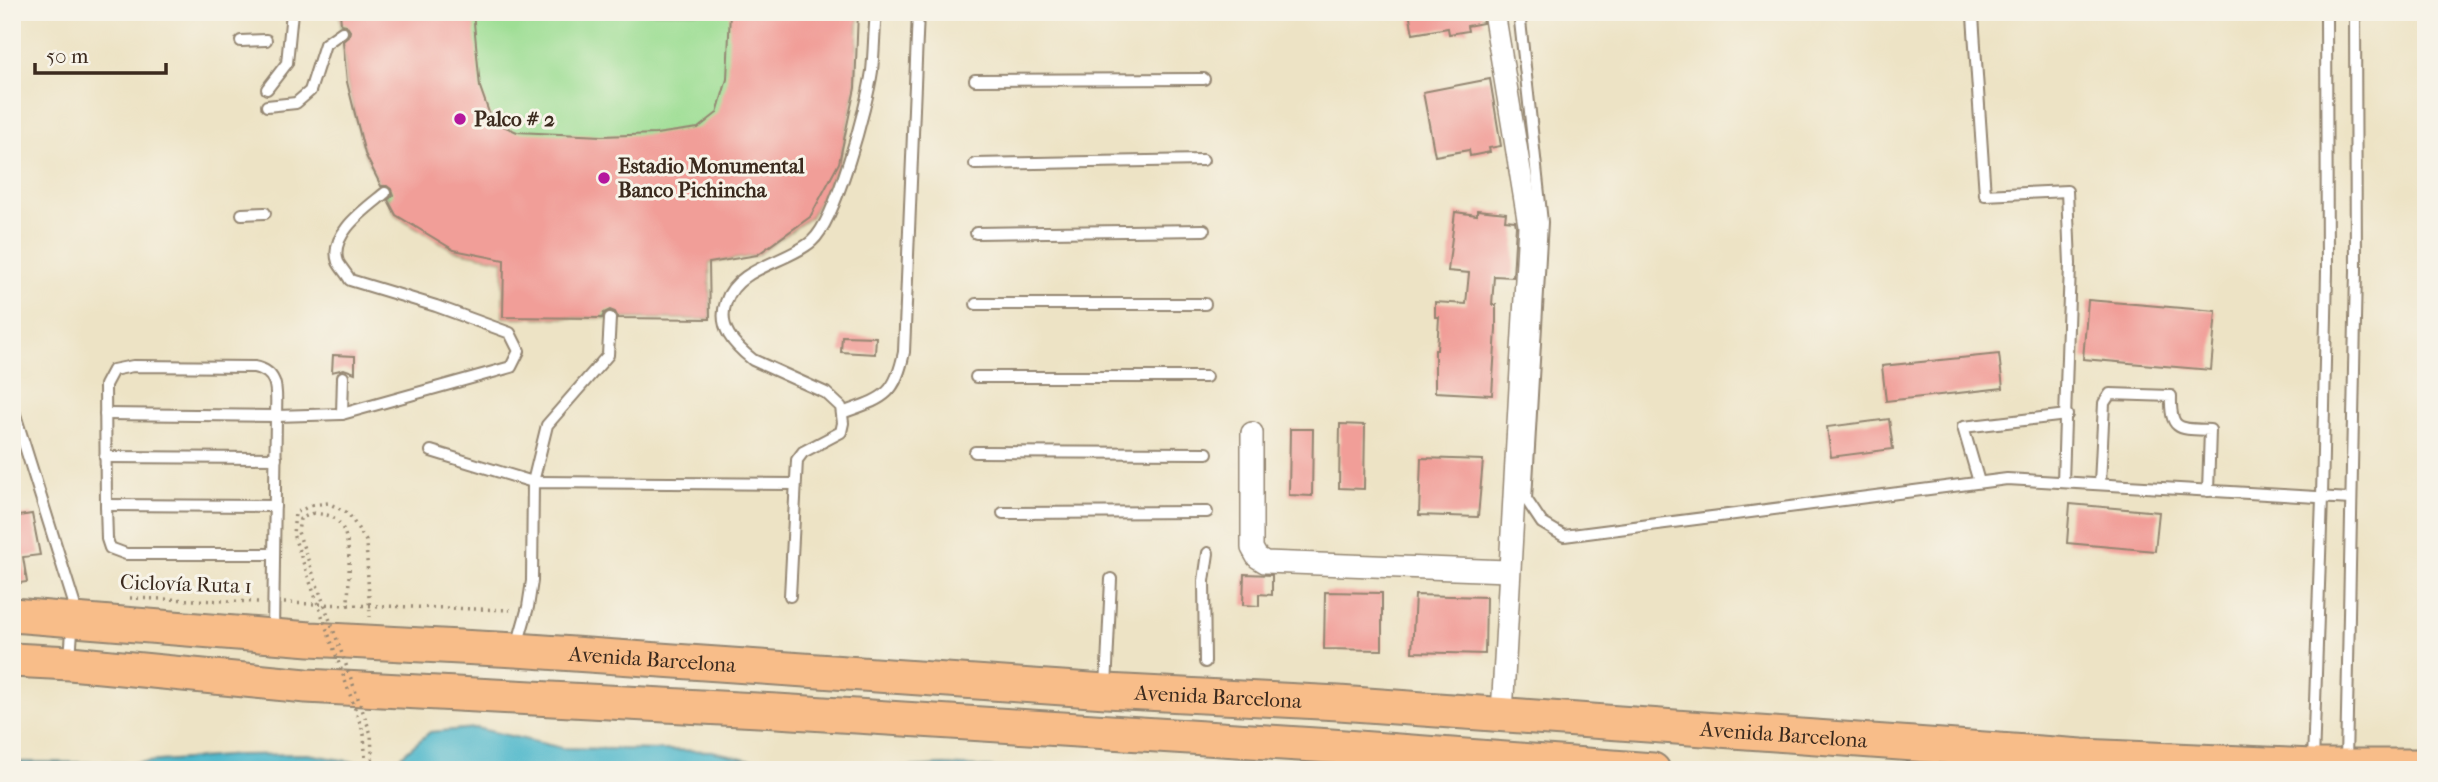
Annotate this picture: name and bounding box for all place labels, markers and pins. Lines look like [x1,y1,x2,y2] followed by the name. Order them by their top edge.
[474,107,555,131] place label: Palco # 2
[452,111,468,127] marker: Palco # 2
[618,154,805,202] place label: Estadio Monumental Banco Pichincha
[596,170,612,186] marker: Estadio Monumental Banco Pichincha

